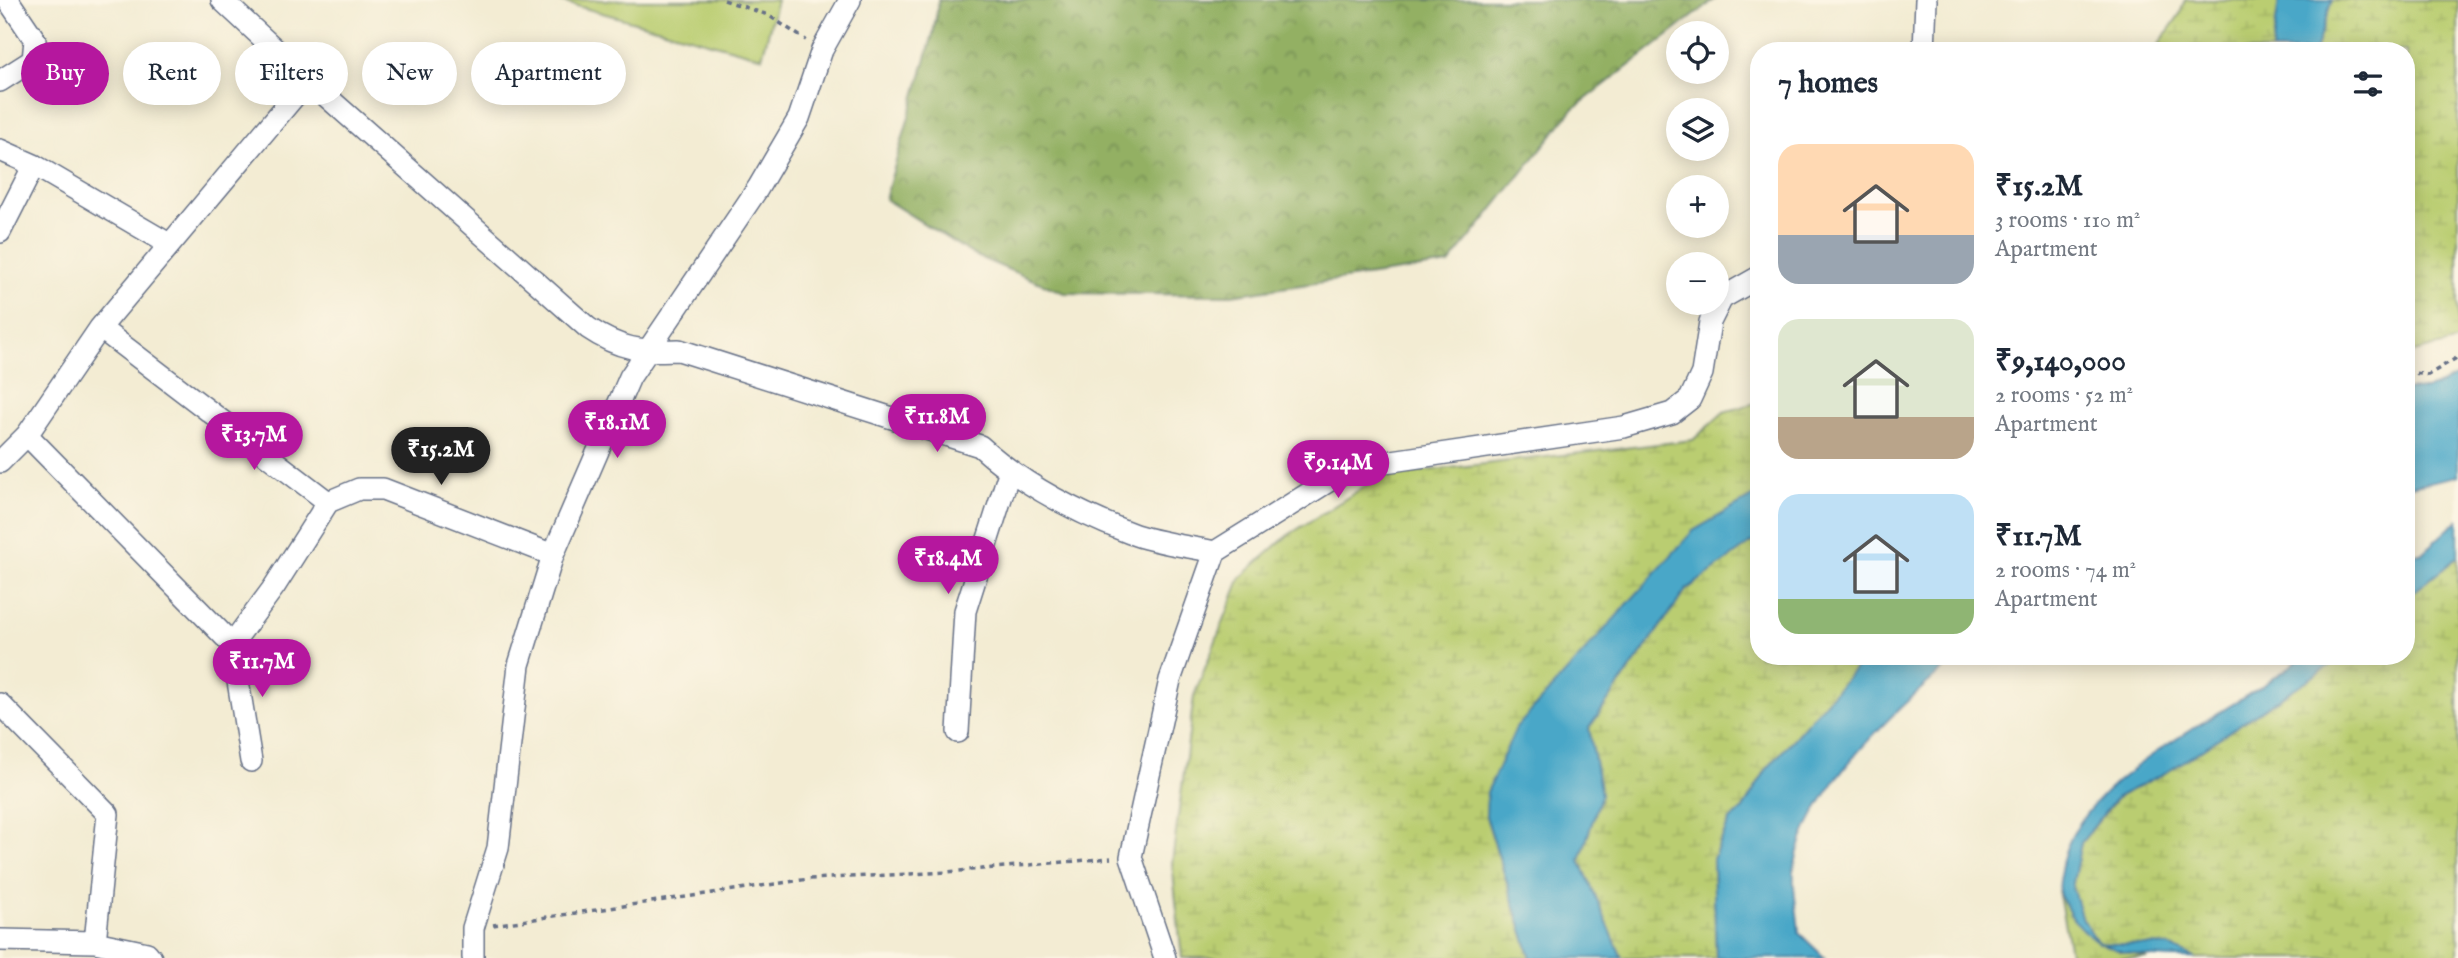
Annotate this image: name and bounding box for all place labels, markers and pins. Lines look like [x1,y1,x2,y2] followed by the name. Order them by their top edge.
[880,394,994,454] pin: ₹11.8M
[560,400,674,460] pin: ₹18.1M
[197,412,311,472] pin: ₹13.7M
[384,428,498,487] pin: ₹15.2M
[1281,440,1395,500] pin: ₹9.14M
[891,536,1005,596] pin: ₹18.4M
[205,640,319,699] pin: ₹11.7M

